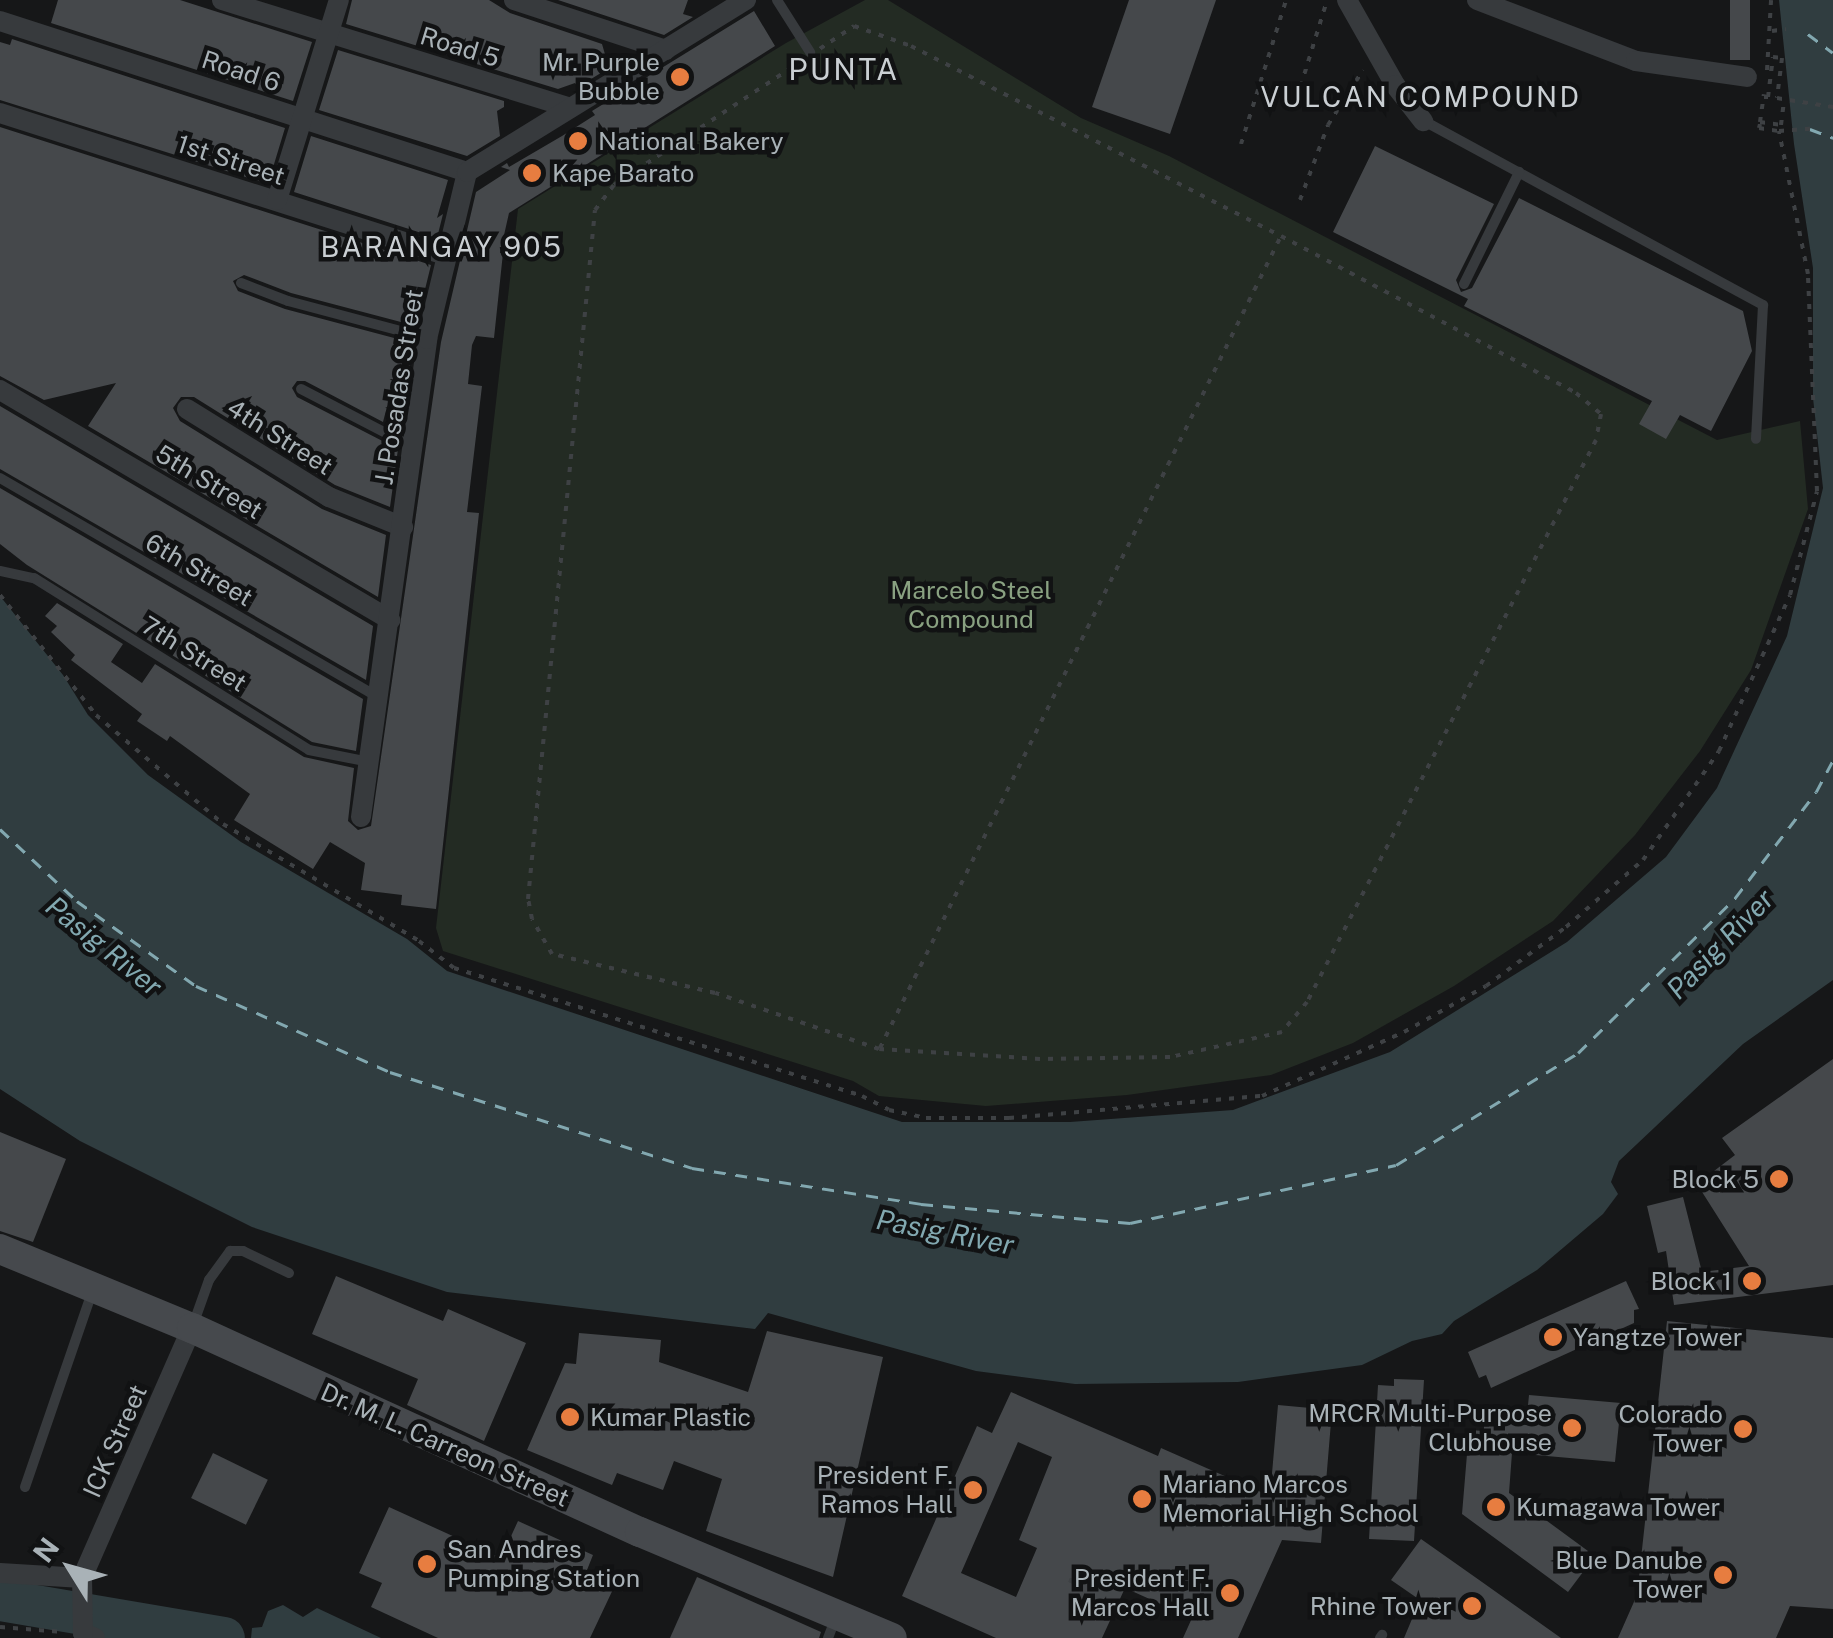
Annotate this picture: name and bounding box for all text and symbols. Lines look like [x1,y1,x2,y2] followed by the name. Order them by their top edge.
[417,21,503,73] street label: Road 5
[198,44,284,98] street label: Road 6
[542,48,660,107] place label: Mr. Purple Bubble
[788,51,900,87] district label: PUNTA
[669,66,691,88] marker: Mr. Purple Bubble
[1260,80,1582,114] district label: VULCAN COMPOUND
[598,126,784,156] place label: National Bakery
[173,129,289,191] street label: 1st Street
[567,130,589,152] marker: National Bakery
[552,158,695,188] place label: Kape Barato
[521,162,543,184] marker: Kape Barato
[320,230,564,264] district label: BARANGAY 905
[369,287,429,487] street label: J. Posadas Street
[222,393,338,481] street label: 4th Street
[150,438,268,526] street label: 5th Street
[140,527,258,613] street label: 6th Street
[890,576,1052,635] park label: Marcelo Steel Compound
[136,610,252,698] street label: 7th Street
[1659,882,1781,1006] water label: Pasig River
[39,889,169,1003] water label: Pasig River
[1672,1164,1759,1194] place label: Block 5
[1768,1168,1790,1190] marker: Block 5
[873,1202,1017,1262] water label: Pasig River
[1650,1266,1732,1296] place label: Block 1
[1741,1270,1763,1292] marker: Block 1
[1573,1322,1743,1352] place label: Yangtze Tower
[1542,1326,1564,1348] marker: Yangtze Tower
[316,1377,574,1513] street label: Dr. M. L. Carreon Street
[77,1380,153,1502] street label: ICK Street
[1308,1399,1552,1458] place label: MRCR Multi-Purpose Clubhouse
[1618,1400,1723,1459] place label: Colorado Tower
[590,1402,751,1432] place label: Kumar Plastic
[559,1406,581,1428] marker: Kumar Plastic
[1561,1417,1583,1439] marker: MRCR Multi-Purpose Clubhouse
[1732,1418,1754,1440] marker: Colorado Tower
[817,1461,953,1520] place label: President F. Ramos Hall
[1162,1470,1419,1529] place label: Mariano Marcos Memorial High School
[962,1479,984,1501] marker: President F. Ramos Hall
[1131,1488,1153,1510] marker: Mariano Marcos Memorial High School
[1516,1492,1720,1522] place label: Kumagawa Tower
[1485,1496,1507,1518] marker: Kumagawa Tower
[20,1518,120,1618] north arrow
[26,1531,65,1568] text: N
[447,1535,640,1594] place label: San Andres Pumping Station
[1555,1546,1703,1605] place label: Blue Danube Tower
[416,1553,438,1575] marker: San Andres Pumping Station
[1071,1564,1210,1623] place label: President F. Marcos Hall
[1712,1564,1734,1586] marker: Blue Danube Tower
[1219,1582,1241,1604] marker: President F. Marcos Hall
[1310,1591,1452,1621] place label: Rhine Tower
[1461,1595,1483,1617] marker: Rhine Tower

